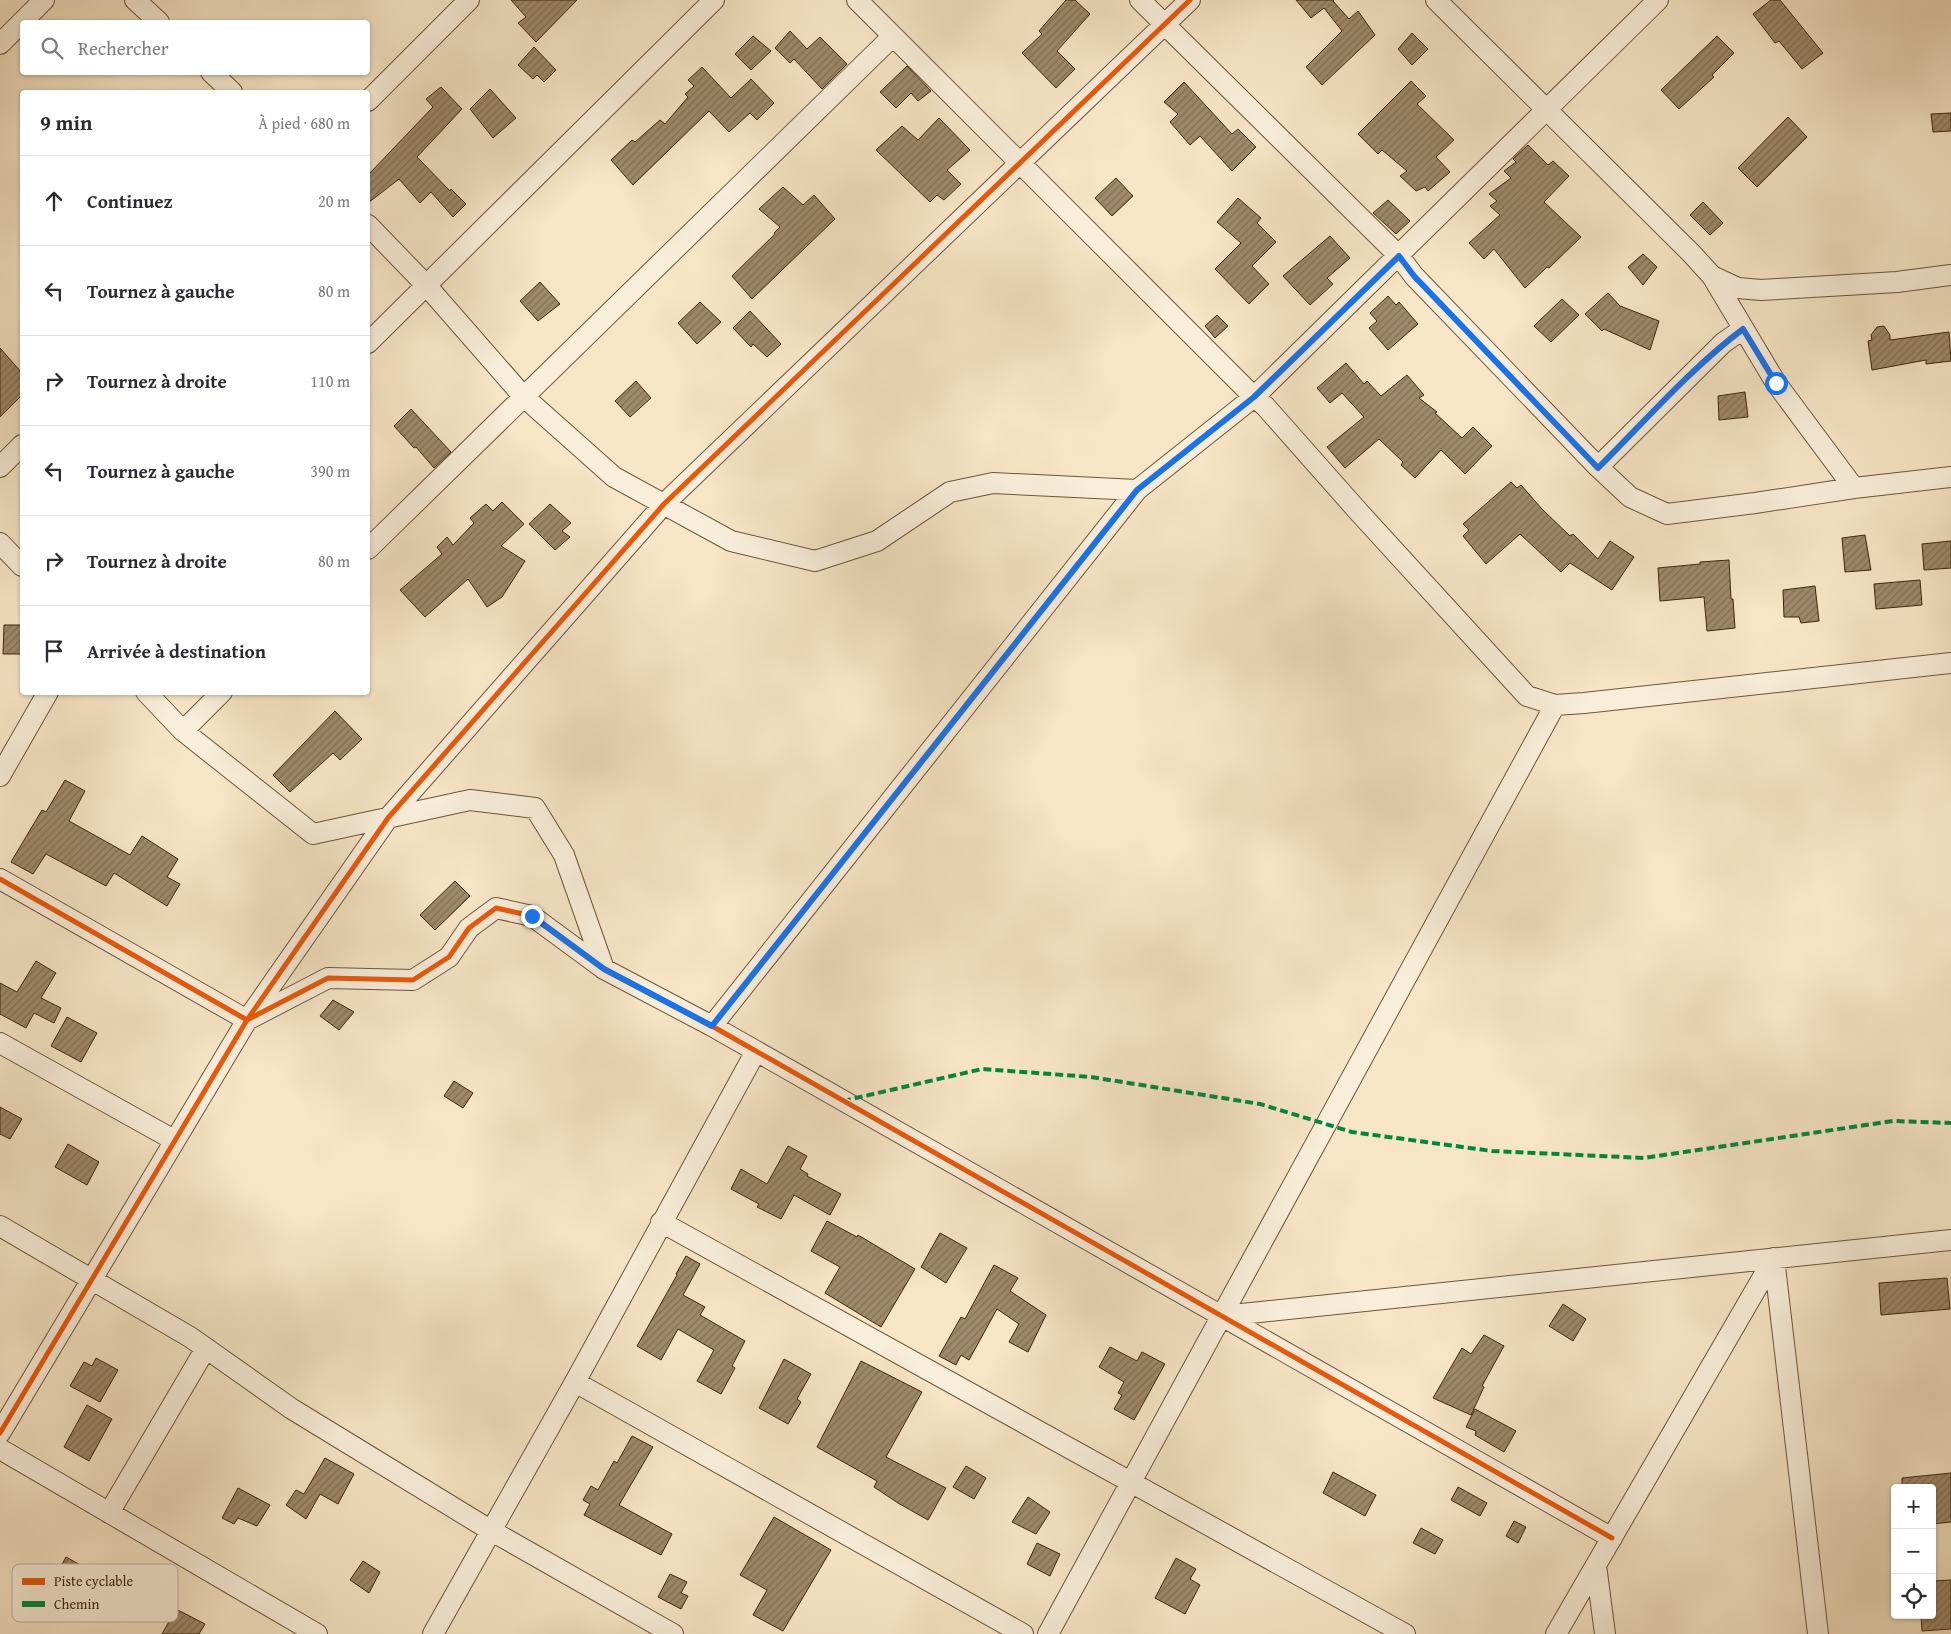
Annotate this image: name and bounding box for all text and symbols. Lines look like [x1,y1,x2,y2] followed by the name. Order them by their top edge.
[20,20,370,75] search box
[38,34,66,62] icon: search
[78,34,169,62] text: Rechercher
[40,107,92,138] text: 9 min
[258,111,350,135] text: À pied · 680 m
[40,187,68,215] icon: ahead
[87,187,173,215] text: Continuez
[318,189,350,213] text: 20 m
[40,277,68,305] icon: left
[87,277,235,305] text: Tournez à gauche
[318,279,350,303] text: 80 m
[40,367,68,395] icon: right
[87,367,227,395] text: Tournez à droite
[310,369,350,393] text: 110 m
[1765,372,1788,395] route start
[40,457,68,485] icon: left
[87,457,235,485] text: Tournez à gauche
[310,459,350,483] text: 390 m
[40,547,68,575] icon: right
[87,547,227,575] text: Tournez à droite
[318,549,350,573] text: 80 m
[40,637,68,665] icon: arrive
[87,637,266,665] text: Arrivée à destination
[521,905,544,928] route end
[1891,1484,1936,1619] map controls
[1891,1484,1936,1529] button: +
[1891,1529,1936,1574] button: −
[12,1564,178,1622] legend
[54,1571,134,1591] text: Piste cyclable
[1891,1574,1936,1619] button: locate
[54,1594,99,1614] text: Chemin

